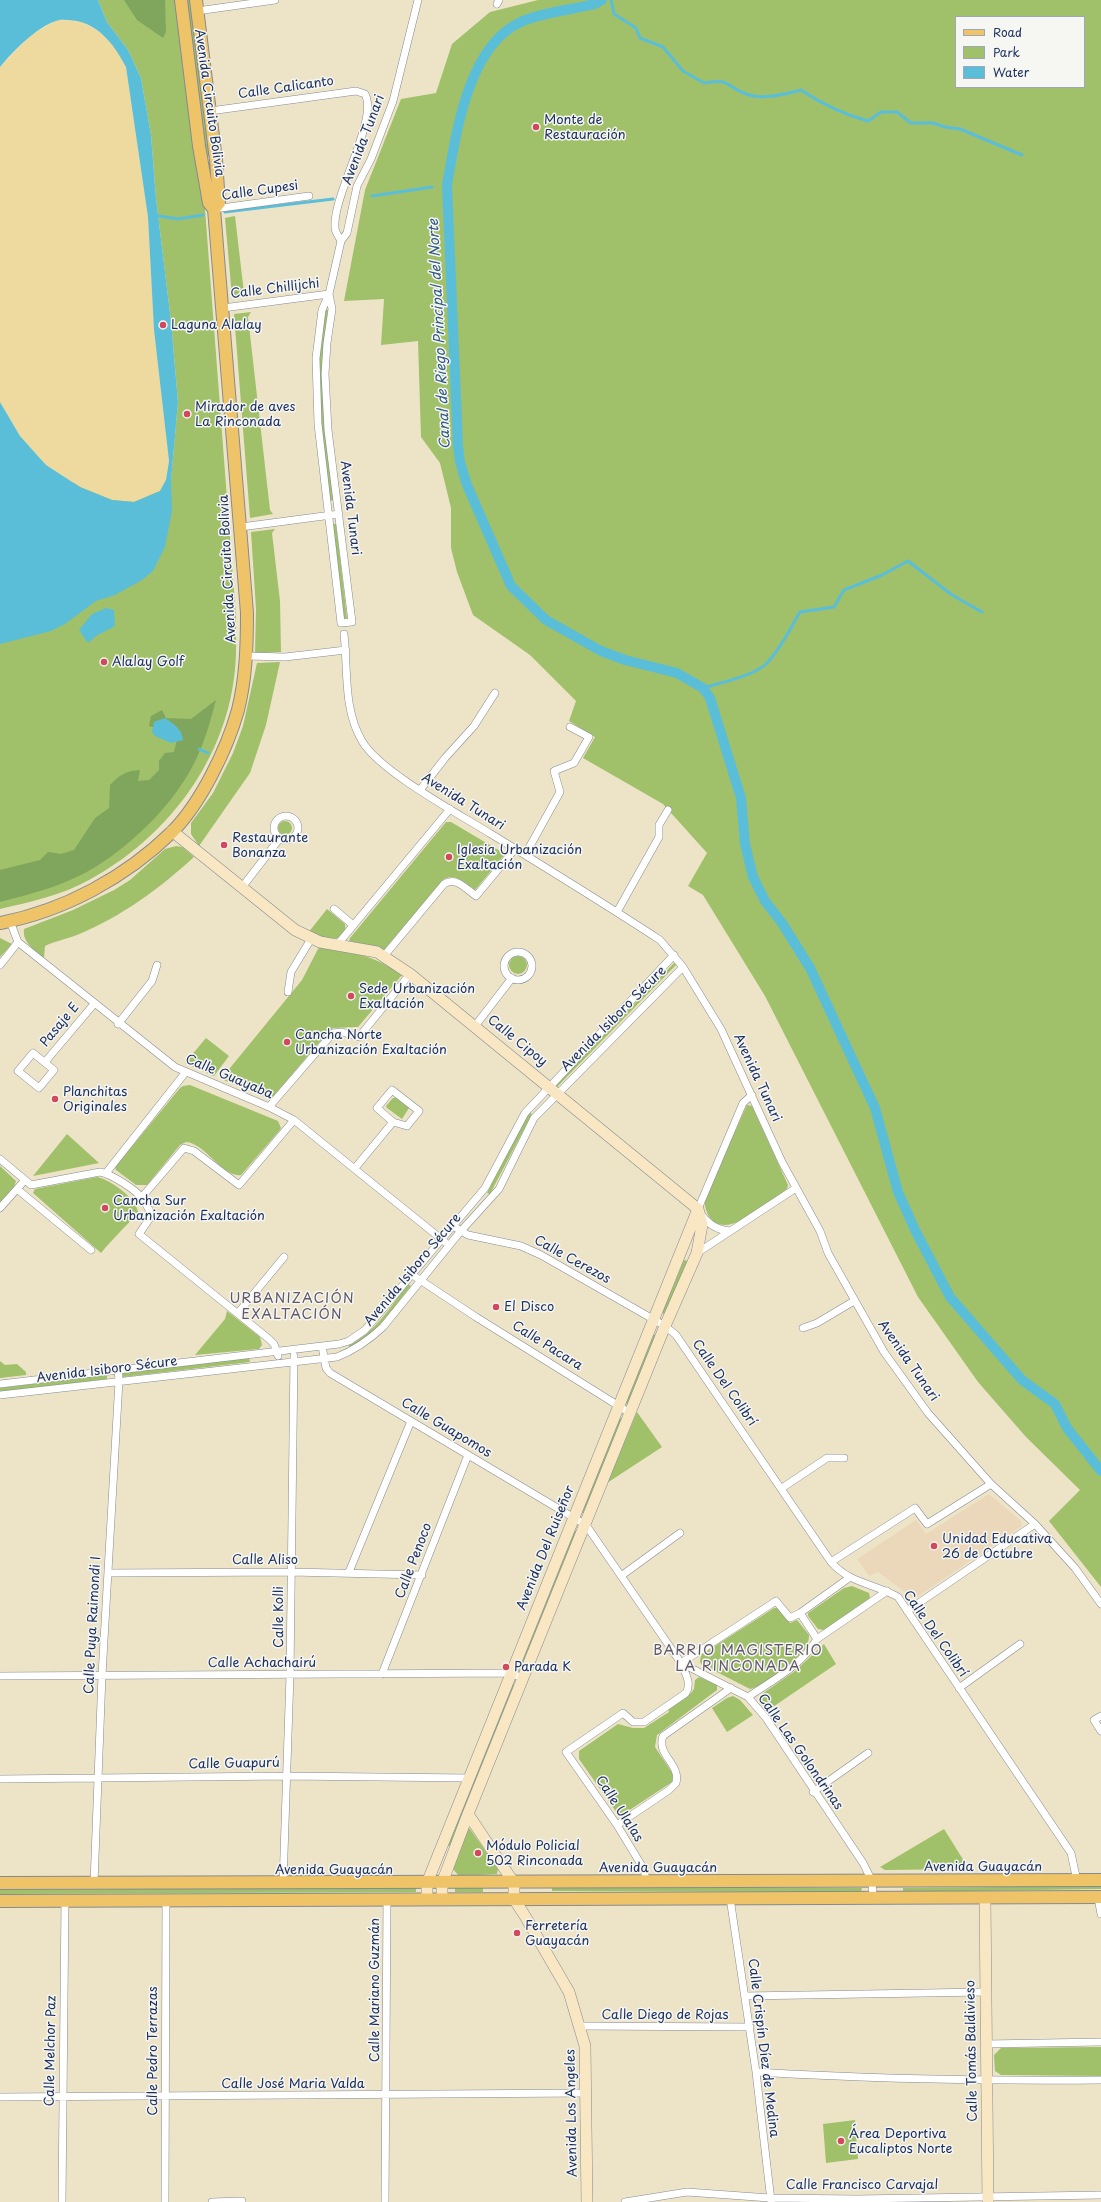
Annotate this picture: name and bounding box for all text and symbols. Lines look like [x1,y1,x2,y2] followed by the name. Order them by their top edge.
[955,16,1085,88] legend
[993,23,1022,41] text: Road
[191,28,227,178] street label: Avenida Circuito Bolivia
[993,43,1020,61] text: Park
[993,63,1029,81] text: Water
[237,74,335,102] street label: Calle Calicanto
[340,93,388,187] street label: Avenida Tunari
[544,112,625,143] place label: Monte de Restauración
[531,122,541,132] marker: Monte de Restauración
[221,178,299,204] street label: Calle Cupesi
[426,218,454,450] water label: Canal de Riego Principal del Norte
[230,276,320,302] street label: Calle Chillijchi
[171,317,262,333] place label: Laguna Alalay
[158,320,168,330] marker: Laguna Alalay
[195,399,295,430] place label: Mirador de aves La Rinconada
[182,409,192,419] marker: Mirador de aves La Rinconada
[336,460,364,556] street label: Avenida Tunari
[216,494,240,644] street label: Avenida Circuito Bolivia
[112,654,184,670] place label: Alalay Golf
[99,657,109,667] marker: Alalay Golf
[419,770,507,834] street label: Avenida Tunari
[232,830,308,861] place label: Restaurante Bonanza
[219,840,229,850] marker: Restaurante Bonanza
[457,842,582,873] place label: Iglesia Urbanización Exaltación
[444,852,454,862] marker: Iglesia Urbanización Exaltación
[558,963,670,1075] street label: Avenida Isiboro Sécure
[359,981,475,1012] place label: Sede Urbanización Exaltación
[346,991,356,1001] marker: Sede Urbanización Exaltación
[37,1000,83,1050] street label: Pasaje E
[484,1012,550,1070] street label: Calle Cipoy
[295,1027,447,1058] place label: Cancha Norte Urbanización Exaltación
[730,1032,784,1124] street label: Avenida Tunari
[282,1037,292,1047] marker: Cancha Norte Urbanización Exaltación
[183,1052,275,1102] street label: Calle Guayaba
[63,1084,127,1115] place label: Planchitas Originales
[50,1094,60,1104] marker: Planchitas Originales
[113,1193,265,1224] place label: Cancha Sur Urbanización Exaltación
[100,1203,110,1213] marker: Cancha Sur Urbanización Exaltación
[361,1211,465,1329] street label: Avenida Isiboro Sécure
[531,1233,613,1287] street label: Calle Cerezos
[230,1291,354,1324] district label: URBANIZACIÓN EXALTACIÓN
[504,1299,554,1315] place label: El Disco
[491,1302,501,1312] marker: El Disco
[509,1318,585,1374] street label: Calle Pacara
[874,1318,942,1404] street label: Avenida Tunari
[688,1337,760,1429] street label: Calle Del Colibrí
[36,1354,178,1386] street label: Avenida Isiboro Sécure
[398,1395,494,1461] street label: Calle Guapomos
[514,1483,578,1613] street label: Avenida Del Ruiseñor
[392,1521,436,1601] street label: Calle Penoco
[942,1531,1052,1562] place label: Unidad Educativa 26 de Octubre
[929,1541,939,1551] marker: Unidad Educativa 26 de Octubre
[232,1552,298,1568] street label: Calle Aliso
[82,1556,104,1694] street label: Calle Puya Raimondi I
[271,1586,287,1648] street label: Calle Kolli
[899,1588,971,1680] street label: Calle Del Colibrí
[654,1643,822,1676] district label: BARRIO MAGISTERIO LA RINCONADA
[208,1655,316,1671] street label: Calle Achachairú
[514,1659,571,1675] place label: Parada K
[501,1662,511,1672] marker: Parada K
[754,1691,846,1813] street label: Calle Las Golondrinas
[188,1755,280,1773] street label: Calle Guapurú
[592,1773,646,1845] street label: Calle Ulalas
[486,1838,583,1869] place label: Módulo Policial 502 Rinconada
[473,1848,483,1858] marker: Módulo Policial 502 Rinconada
[924,1859,1042,1875] street label: Avenida Guayacán
[599,1860,717,1876] street label: Avenida Guayacán
[275,1862,393,1878] street label: Avenida Guayacán
[367,1918,383,2062] street label: Calle Mariano Guzmán
[525,1918,589,1949] place label: Ferretería Guayacán
[512,1928,522,1938] marker: Ferretería Guayacán
[744,1958,782,2138] street label: Calle Crispín Díez de Medina
[963,1980,981,2122] street label: Calle Tomás Baldivieso
[145,1986,161,2116] street label: Calle Pedro Terrazas
[42,1995,60,2107] street label: Calle Melchor Paz
[601,2007,729,2023] street label: Calle Diego de Rojas
[563,2049,581,2177] street label: Avenida Los Angeles
[221,2076,365,2092] street label: Calle José Maria Valda
[849,2126,952,2157] place label: Área Deportiva Eucaliptos Norte
[836,2136,846,2146] marker: Área Deportiva Eucaliptos Norte
[786,2177,938,2193] street label: Calle Francisco Carvajal

